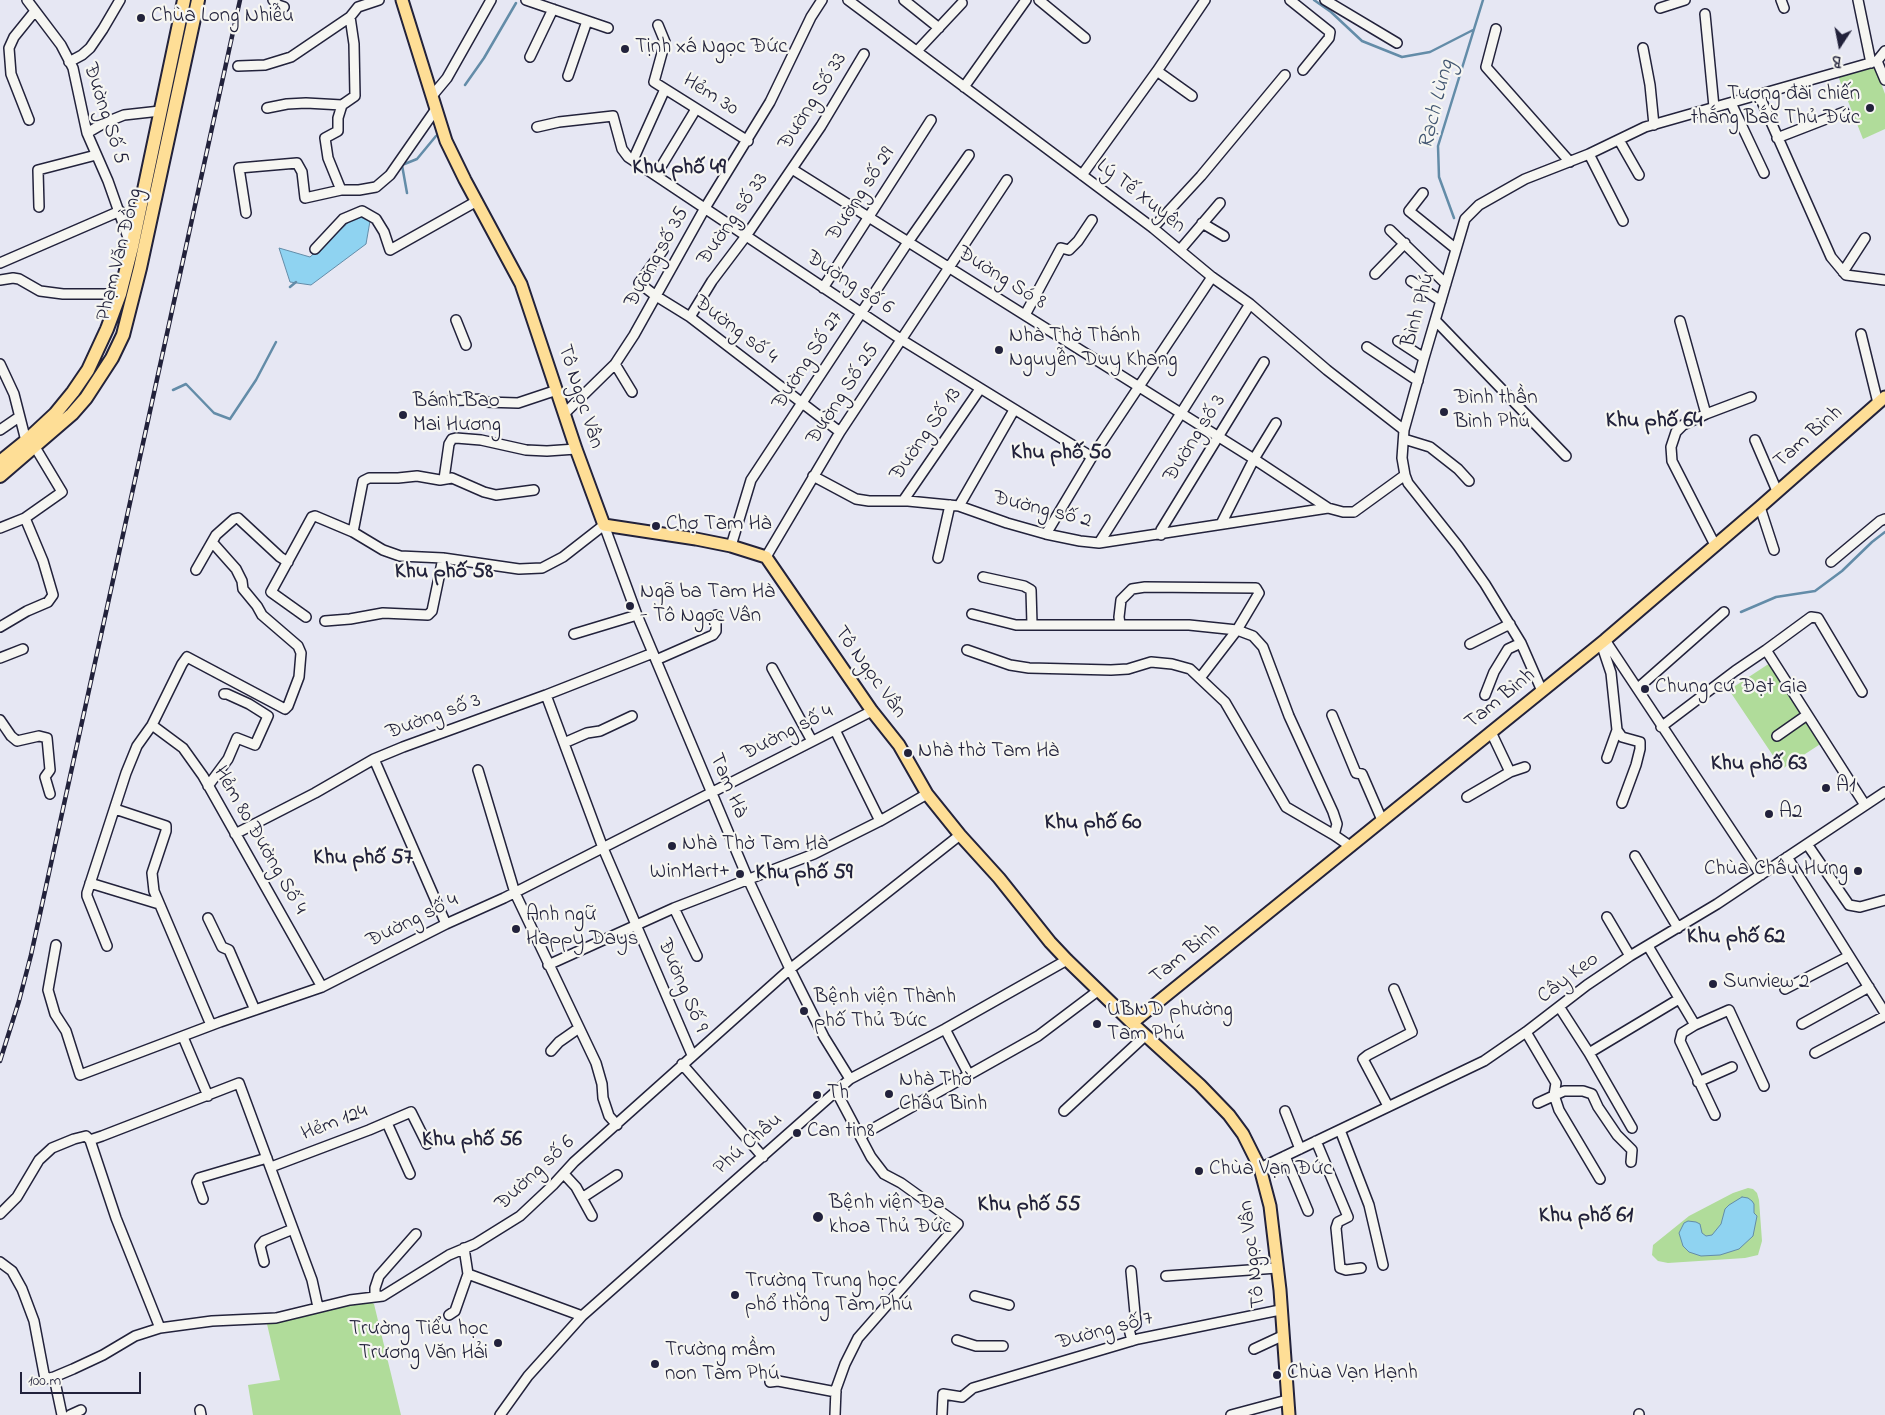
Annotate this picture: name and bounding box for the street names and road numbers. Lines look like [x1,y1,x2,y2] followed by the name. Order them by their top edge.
[774,49,854,155] street label: Đường Số 33
[76,60,132,168] street label: Đường Số 5
[677,69,743,123] street label: Hẻm 30
[822,143,902,247] street label: Đường số 29
[1090,154,1190,240] street label: Lý Tế Xuyên
[693,169,775,271] street label: Đường số 33
[92,186,150,324] street label: Phạm Văn Đồng
[620,203,696,313] street label: Đường số 35
[952,242,1050,316] street label: Đường Só 8
[800,246,898,322] street label: Đường số 6
[1397,270,1443,350] street label: Bình Phú
[688,291,782,371] street label: Đường số 4
[768,307,850,415] street label: Đường Số 27
[802,340,886,450] street label: Đường Số 25
[550,342,608,452] street label: Tô Ngọc Vân
[886,383,968,487] street label: Đường Số 13
[1159,390,1233,488] street label: Đường số 3
[1769,401,1849,475] street label: Tam Bình
[990,487,1094,535] street label: Đường số 2
[827,622,911,724] street label: Tô Ngọc Vân
[1461,664,1541,736] street label: Tam Bình
[383,689,485,747] street label: Đường số 3
[738,700,838,768] street label: Đường số 4
[702,750,752,822] street label: Tam Hà
[206,762,312,920] street label: Hẻm 80 Đường Số 4
[363,889,463,955] street label: Đường số 4
[1146,919,1226,991] street label: Tam Bình
[650,935,712,1037] street label: Đường Số 9
[1533,948,1605,1010] street label: Cây Keo
[298,1100,372,1148] street label: Hẻm 124
[709,1108,789,1182] street label: Phú Châu
[491,1131,581,1217] street label: Đường số 6
[1235,1199,1273,1309] street label: Tô Ngọc Vân
[1054,1307,1156,1357] street label: Đường số 7

